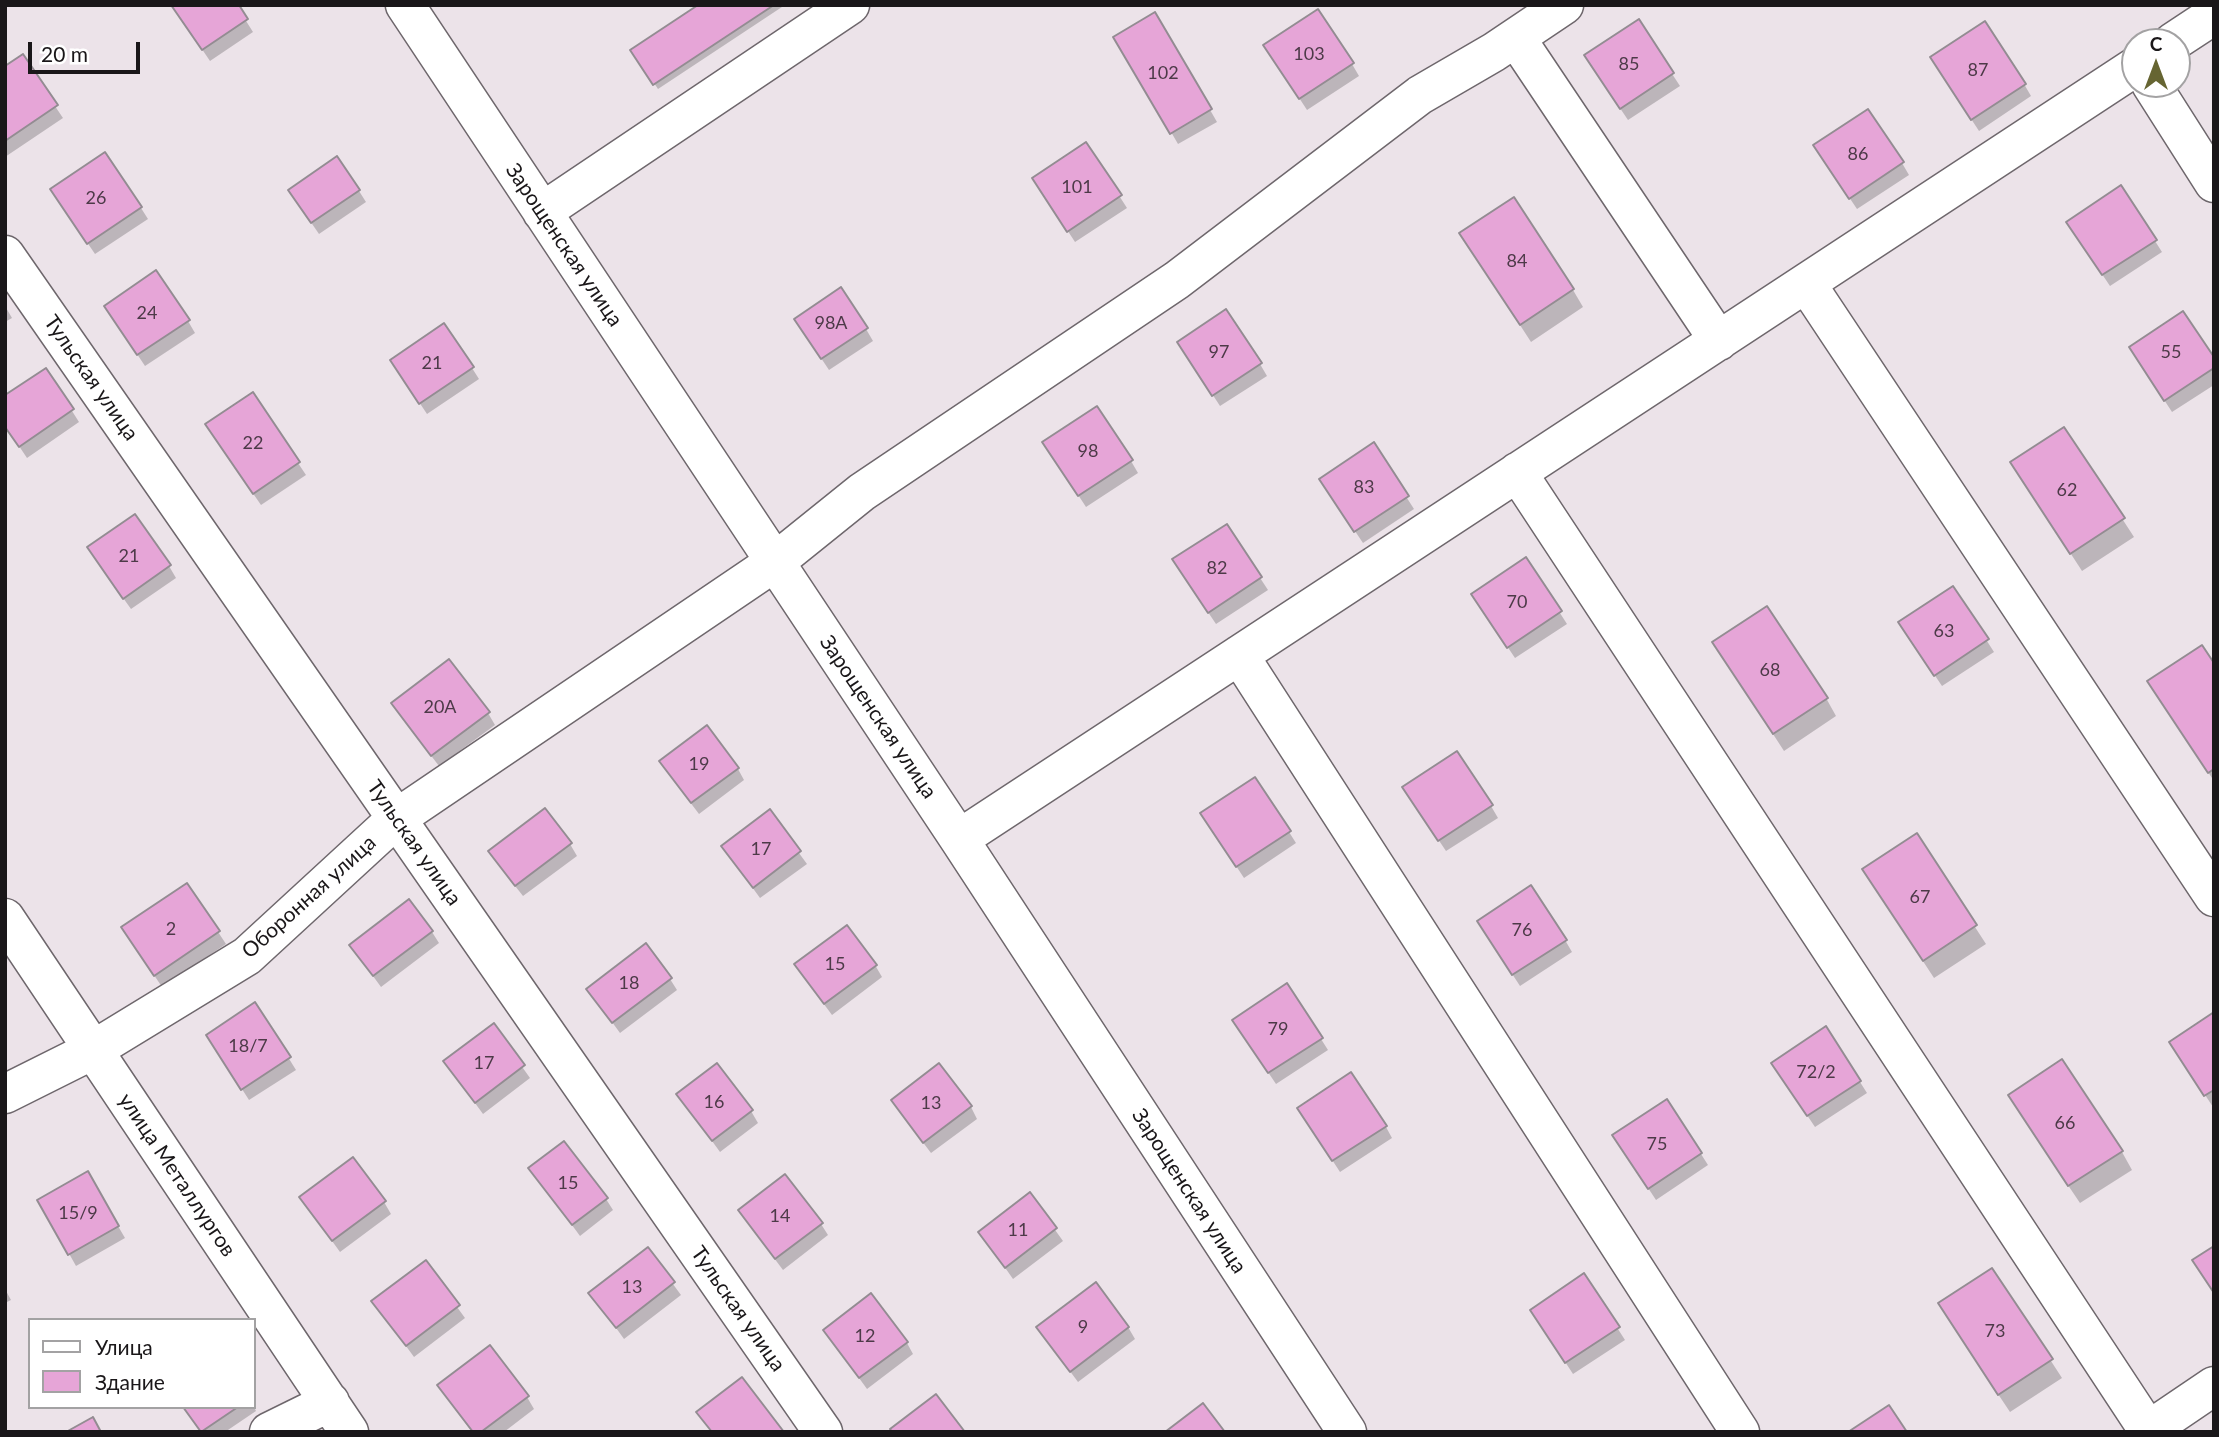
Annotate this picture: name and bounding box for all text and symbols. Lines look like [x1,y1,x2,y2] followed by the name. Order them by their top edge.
[32,28,144,72] scale bar
[2121,28,2191,98] north arrow
[2150,32,2162,55] text: С
[41,41,88,66] text: 20 m
[1293,43,1325,65] house number: 103
[1619,53,1639,75] house number: 85
[1968,59,1988,81] house number: 87
[1147,62,1179,84] house number: 102
[1848,143,1868,165] house number: 86
[500,159,628,331] street label: Зарощенская улица
[1061,176,1093,198] house number: 101
[86,187,106,209] house number: 26
[1507,250,1527,272] house number: 84
[137,302,157,324] house number: 24
[38,310,144,446] street label: Тульская улица
[814,312,848,334] house number: 98А
[1209,341,1229,363] house number: 97
[2161,341,2181,363] house number: 55
[422,352,442,374] house number: 21
[243,432,263,454] house number: 22
[1078,440,1098,462] house number: 98
[1354,476,1374,498] house number: 83
[2057,479,2077,501] house number: 62
[119,545,139,567] house number: 21
[1207,557,1227,579] house number: 82
[1507,591,1527,613] house number: 70
[1934,620,1954,642] house number: 63
[814,631,942,803] street label: Зарощенская улица
[1760,659,1780,681] house number: 68
[423,696,457,718] house number: 20А
[689,753,709,775] house number: 19
[361,775,467,911] street label: Тульская улица
[237,830,381,964] street label: Оборонная улица
[751,838,771,860] house number: 17
[1910,886,1930,908] house number: 67
[166,918,176,940] house number: 2
[1512,919,1532,941] house number: 76
[825,953,845,975] house number: 15
[619,972,639,994] house number: 18
[1268,1018,1288,1040] house number: 79
[228,1035,268,1057] house number: 18/7
[474,1052,494,1074] house number: 17
[1796,1061,1836,1083] house number: 72/2
[113,1089,241,1261] street label: улица Металлургов
[704,1091,724,1113] house number: 16
[921,1092,941,1114] house number: 13
[1126,1104,1252,1278] street label: Зарощенская улица
[2055,1112,2075,1134] house number: 66
[1647,1133,1667,1155] house number: 75
[558,1172,578,1194] house number: 15
[58,1202,98,1224] house number: 15/9
[770,1205,790,1227] house number: 14
[1008,1219,1028,1241] house number: 11
[685,1241,791,1377] street label: Тульская улица
[622,1276,642,1298] house number: 13
[1078,1316,1088,1338] house number: 9
[28,1318,256,1409] legend
[1985,1320,2005,1342] house number: 73
[855,1325,875,1347] house number: 12
[95,1334,153,1359] text: Улица
[95,1369,165,1394] text: Здание

